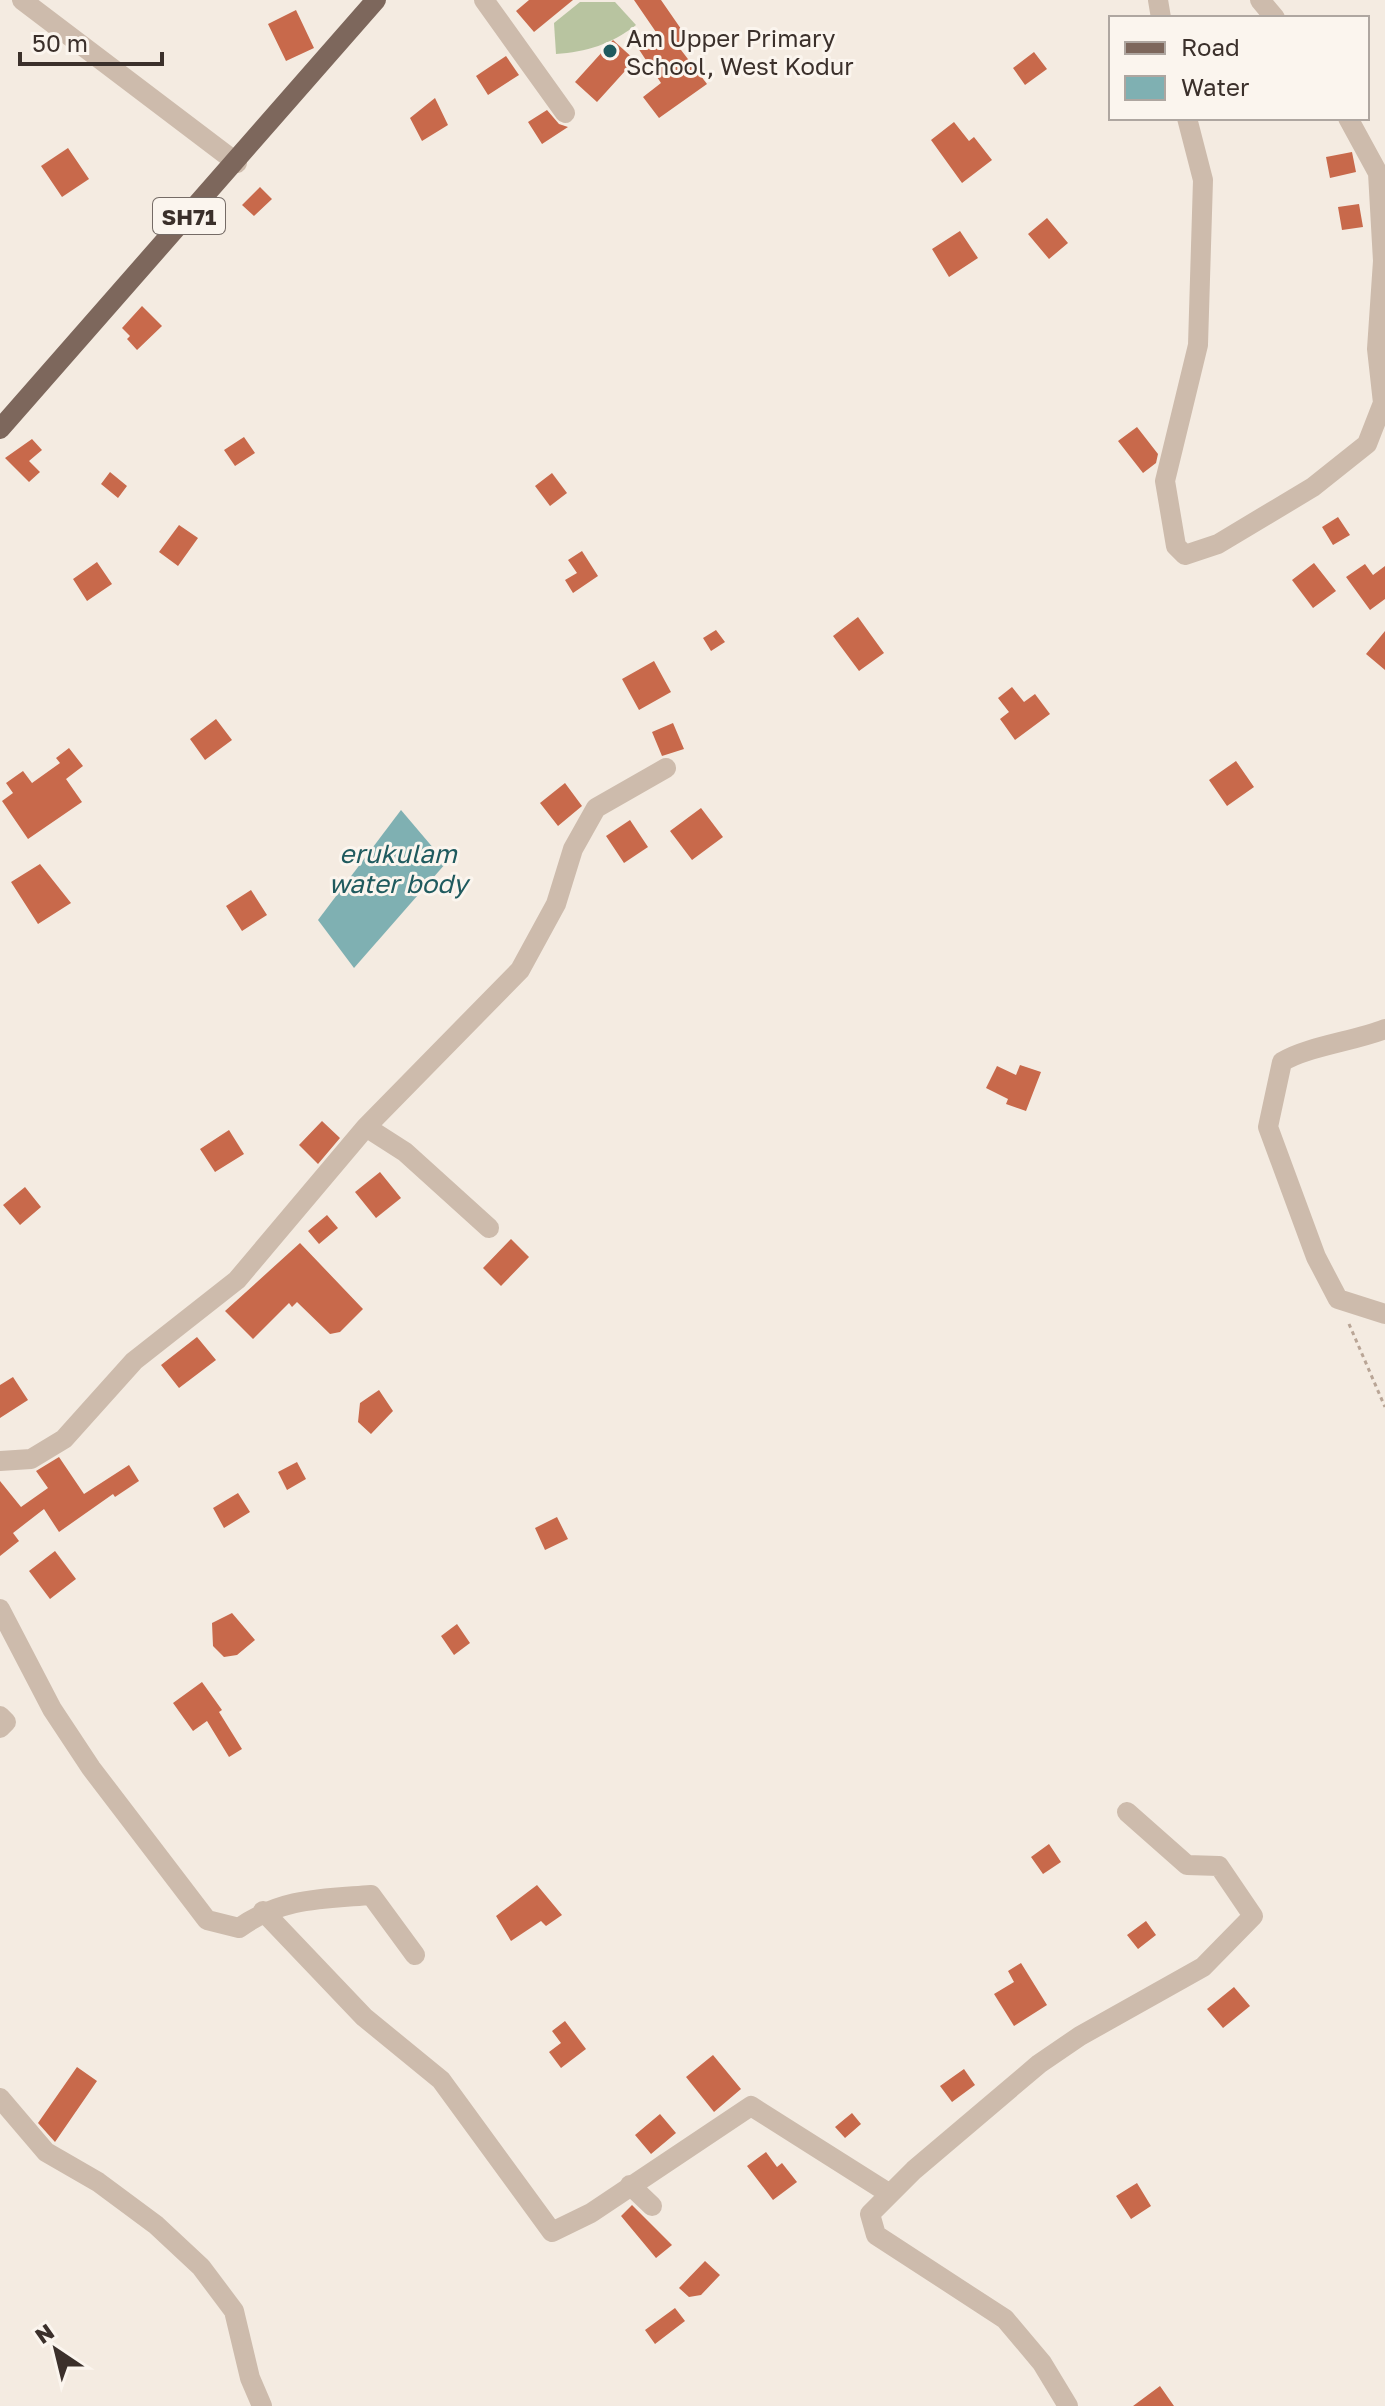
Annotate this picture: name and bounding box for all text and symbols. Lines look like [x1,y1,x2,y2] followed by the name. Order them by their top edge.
[20,16,162,66] scale bar
[1109,16,1369,120] legend
[626,23,854,80] place label: Am Upper Primary School, West Kodur
[32,28,88,57] text: 50 m
[1181,32,1240,61] text: Road
[601,42,619,60] marker: Am Upper Primary School, West Kodur
[1181,72,1249,101] text: Water
[153,198,225,234] road number: SH71
[328,838,471,899] water label: erukulam water body
[16,2310,96,2390] north arrow
[30,2317,59,2349] text: N

